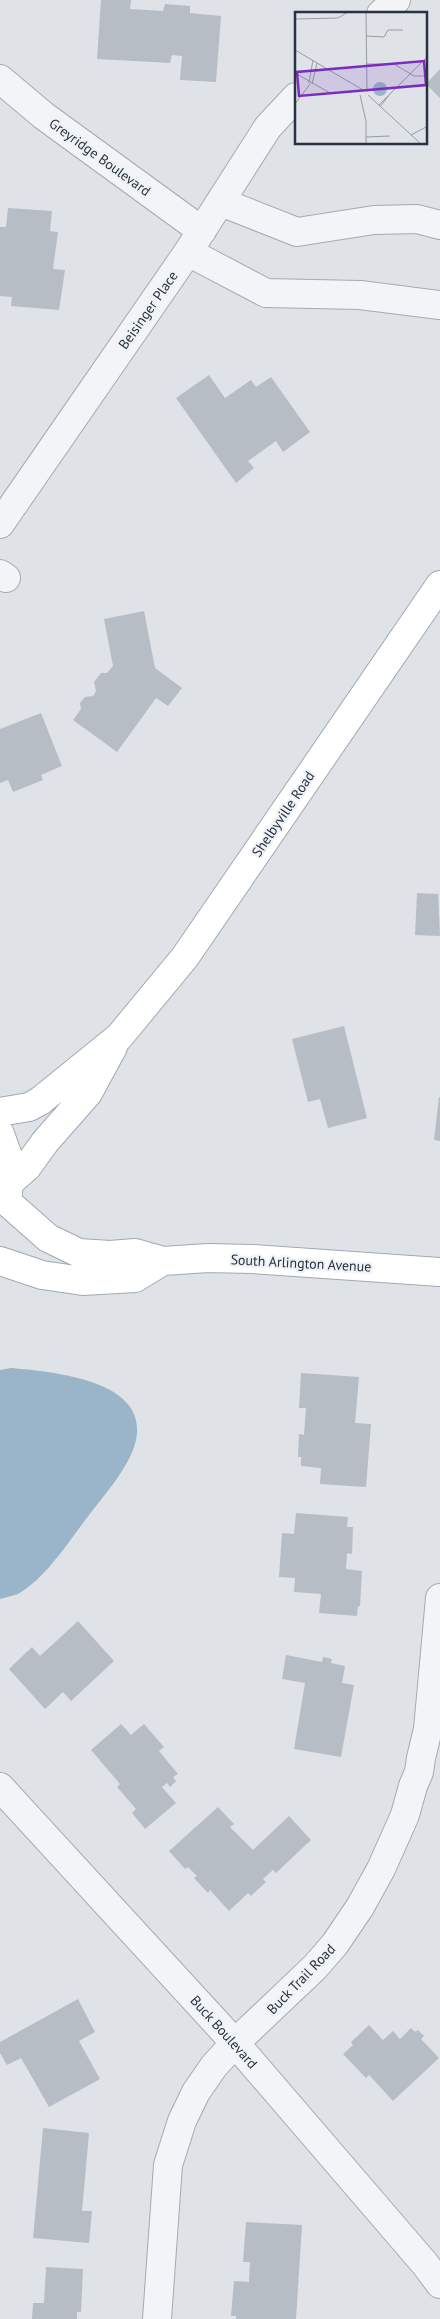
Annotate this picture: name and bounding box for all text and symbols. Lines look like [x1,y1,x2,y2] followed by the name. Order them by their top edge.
[295,12,428,145] inset map
[46,114,154,200] street label: Greyridge Boulevard
[114,267,182,353] street label: Beisinger Place
[248,768,318,860] street label: Shelbyville Road
[230,1250,372,1276] street label: South Arlington Avenue
[263,1940,339,2018] street label: Buck Trail Road
[186,1992,262,2072] street label: Buck Boulevard

